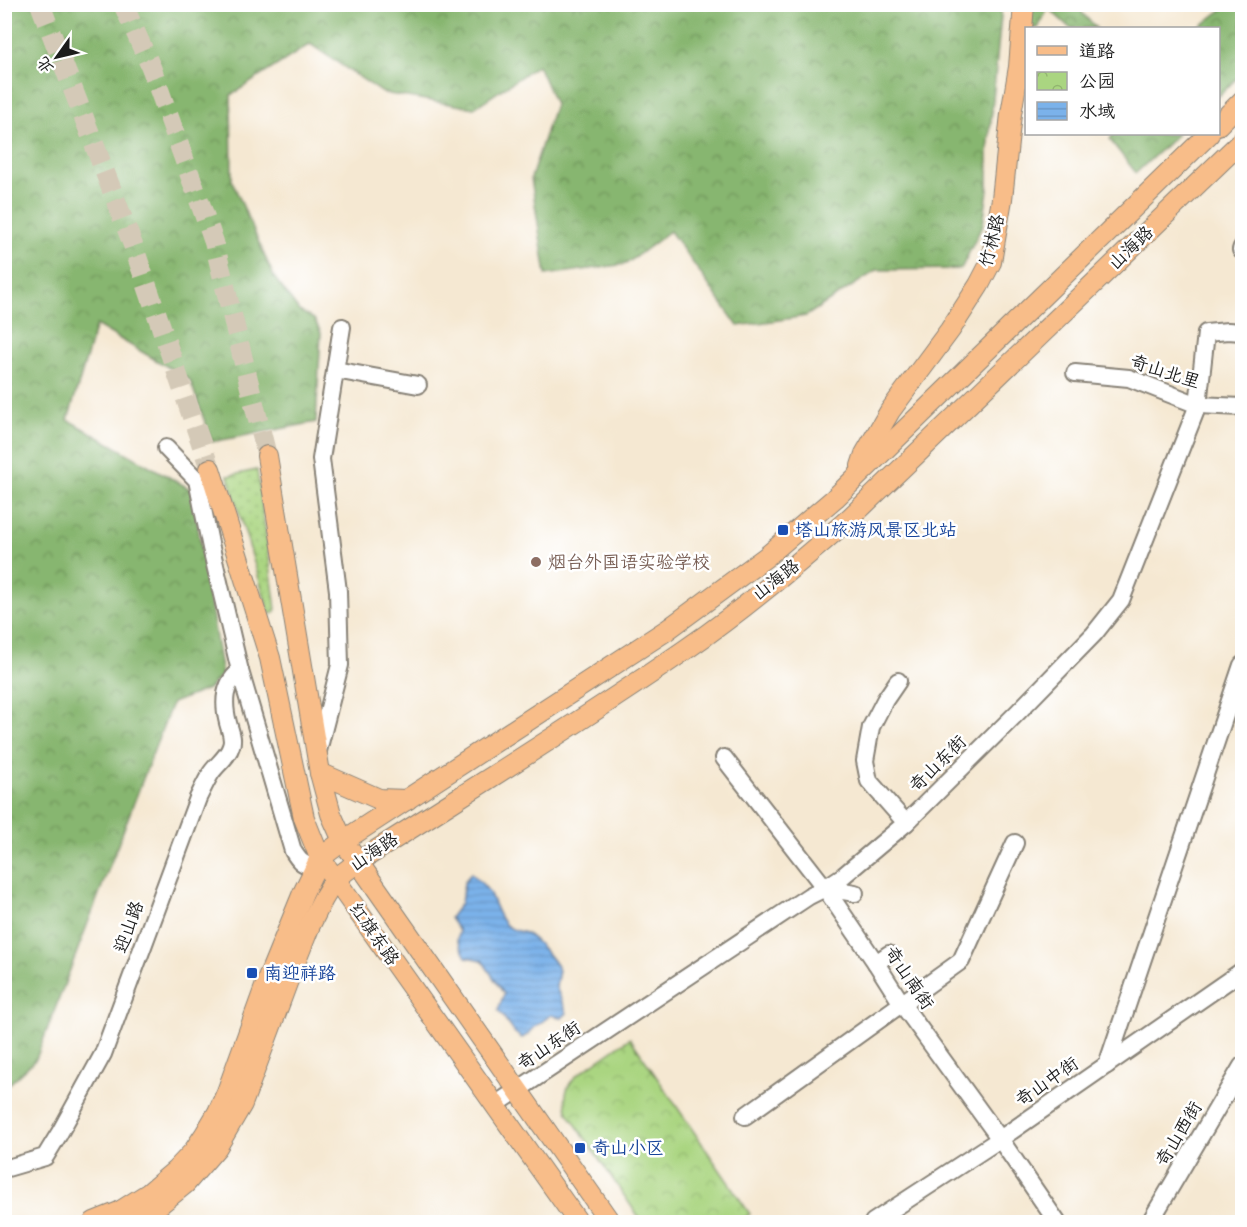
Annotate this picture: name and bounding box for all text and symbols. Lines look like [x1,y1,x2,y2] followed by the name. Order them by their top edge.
[27,27,87,87] north arrow
[1025,27,1220,135] legend
[1079,40,1115,63] text: 道路
[33,53,58,77] text: 北
[1079,70,1115,93] text: 公园
[1079,100,1115,123] text: 水域
[974,212,1010,270] street label: 竹林路
[1104,221,1158,275] street label: 山海路
[1127,350,1203,394] street label: 奇山北里
[795,519,957,542] place label: 塔山旅游风景区北站
[776,523,790,537] marker: 塔山旅游风景区北站
[548,551,710,574] place label: 烟台外国语实验学校
[748,554,804,606] street label: 山海路
[529,555,543,569] marker: 烟台外国语实验学校
[904,730,972,798] street label: 奇山东街
[345,827,403,877] street label: 山海路
[109,898,149,956] street label: 迎山路
[344,898,404,970] street label: 红旗东路
[879,942,939,1014] street label: 奇山南街
[264,962,336,985] place label: 南迎祥路
[245,966,259,980] marker: 南迎祥路
[513,1016,585,1076] street label: 奇山东街
[1011,1052,1083,1112] street label: 奇山中街
[1151,1097,1207,1171] street label: 奇山西街
[592,1137,664,1160] place label: 奇山小区
[573,1141,587,1155] marker: 奇山小区

